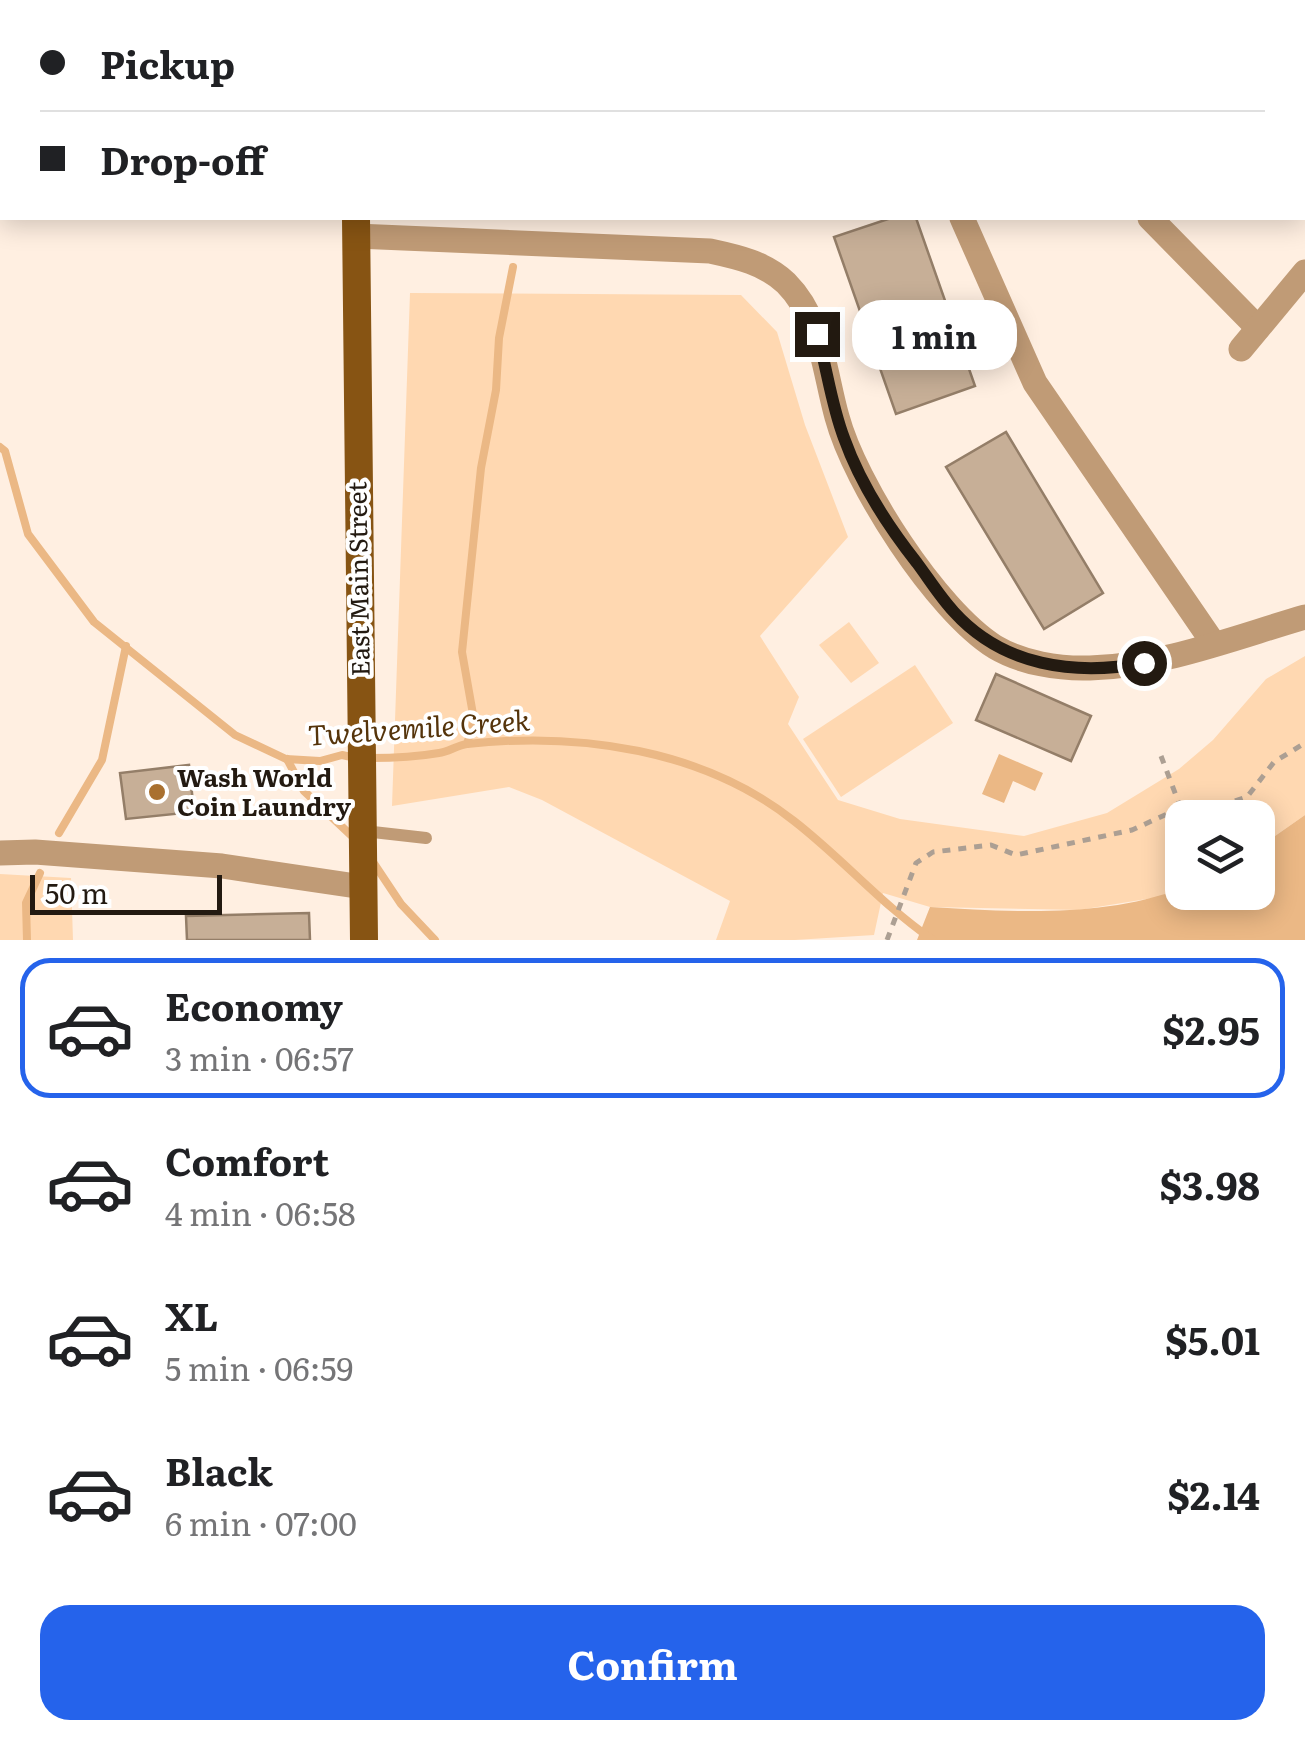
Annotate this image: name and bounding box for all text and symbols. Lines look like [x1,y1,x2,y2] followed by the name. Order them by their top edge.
[100,34,235,91] text: Pickup
[100,130,265,187] text: Drop-off
[852,299,1017,369] callout: 1 min
[892,311,977,359] text: 1 min
[795,312,840,357] route end
[337,481,378,677] street label: East Main Street
[1122,641,1167,686] route start
[306,697,532,755] water label: Twelvemile Creek
[177,758,352,824] place label: Wash World Coin Laundry
[146,781,168,803] marker: Wash World Coin Laundry
[1165,800,1275,910] map controls
[1165,800,1275,910] button: layers
[30,870,222,914] scale bar
[45,871,108,913] text: 50 m
[165,976,343,1033] text: Economy
[45,983,135,1073] icon: car
[1162,1000,1260,1057] text: $2.95
[165,1033,354,1081] text: 3 min · 06:57
[165,1131,329,1188] text: Comfort
[45,1138,135,1228] icon: car
[1159,1155,1260,1212] text: $3.98
[165,1188,356,1236] text: 4 min · 06:58
[165,1286,218,1343] text: XL
[45,1293,135,1383] icon: car
[1165,1310,1260,1367] text: $5.01
[165,1343,353,1391] text: 5 min · 06:59
[165,1441,273,1498] text: Black
[45,1448,135,1538] icon: car
[1167,1465,1260,1522] text: $2.14
[165,1498,357,1546] text: 6 min · 07:00
[40,1605,1265,1720] button: Confirm

